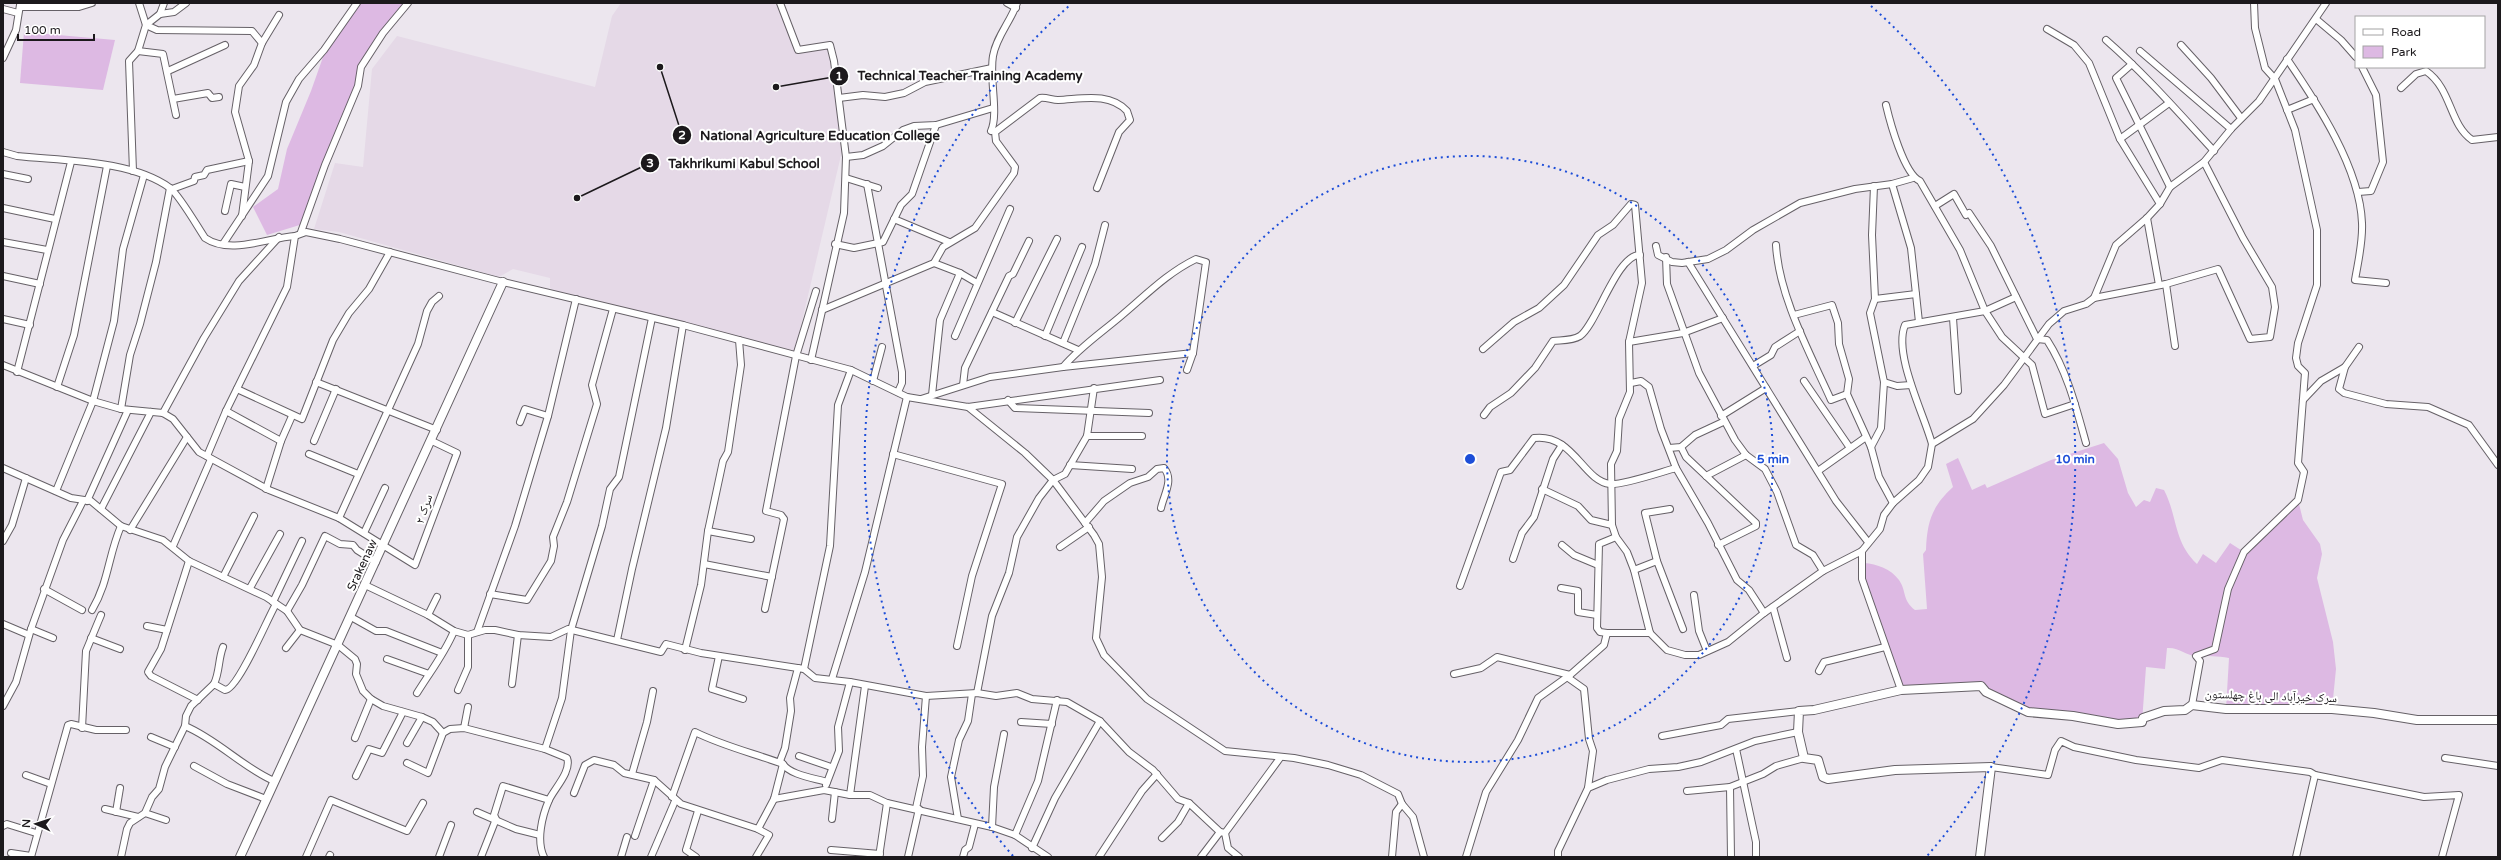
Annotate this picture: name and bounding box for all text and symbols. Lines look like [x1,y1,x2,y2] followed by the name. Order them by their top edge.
[18,16,94,42] scale bar
[2355,16,2485,68] legend
[24,23,61,37] text: 100 m
[2391,25,2421,39] text: Road
[2391,45,2417,59] text: Park
[829,63,1090,88] callout: Technical Teacher Training Academy
[856,68,1083,84] text: Technical Teacher Training Academy
[835,69,843,83] text: 1
[672,123,948,148] callout: National Agriculture Education College
[678,128,686,142] text: 2
[700,128,941,144] text: National Agriculture Education College
[640,151,827,176] callout: Takhrikumi Kabul School
[646,156,654,170] text: 3
[667,156,820,172] text: Takhrikumi Kabul School
[1463,452,1477,466] centre of rings
[1757,452,1789,466] text: 5 min
[2055,452,2095,466] text: 10 min
[413,493,435,525] street label: سرک ۲
[344,537,380,593] street label: Srakenaw
[2205,687,2337,706] street label: سرک خیرآباد الی باغ چهلستون
[16,804,56,844] north arrow
[20,819,33,828] text: N

